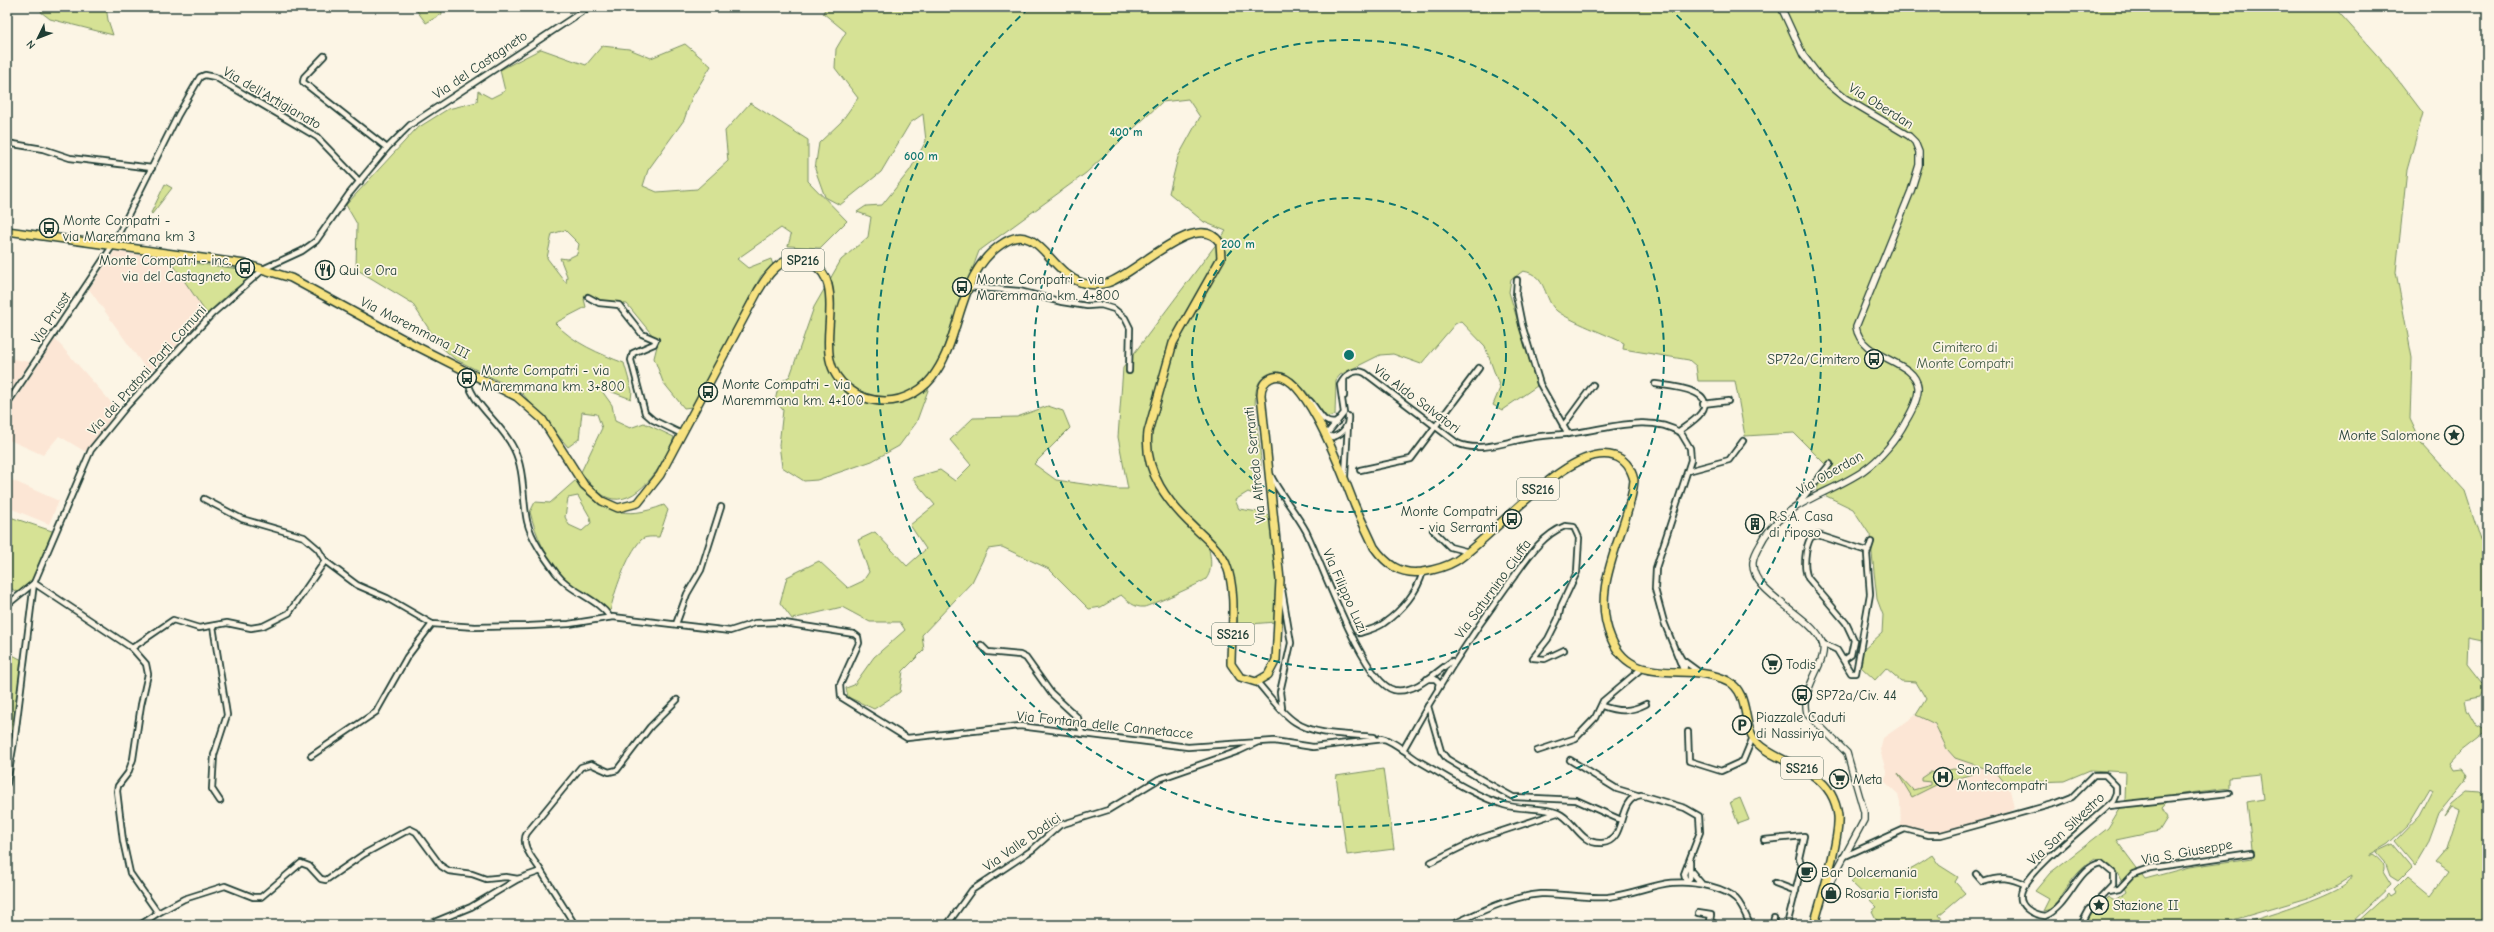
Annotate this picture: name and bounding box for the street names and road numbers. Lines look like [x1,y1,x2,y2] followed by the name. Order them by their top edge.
[429,27,531,103] street label: Via del Castagneto
[220,63,324,133] street label: Via dell'Artigianato
[1845,79,1917,133] street label: Via Oberdan
[782,249,824,271] road number: SP216
[28,288,75,347] street label: Via Prusst
[358,293,472,363] street label: Via Maremmana III
[84,301,210,439] street label: Via dei Pratoni Parti Comuni
[1370,361,1464,437] street label: Via Aldo Salvatori
[1240,406,1270,524] street label: Via Alfredo Serranti
[1794,447,1866,499] street label: Via Oberdan
[1517,478,1559,500] road number: SS216
[1451,536,1535,642] street label: Via Saturnino Ciuffa
[1319,546,1371,636] street label: Via Filippo Luzi
[1212,623,1254,645] road number: SS216
[1016,707,1194,743] street label: Via Fontana delle Cannetacce
[1781,757,1823,779] road number: SS216
[2024,789,2108,869] street label: Via San Silvestro
[980,809,1064,875] street label: Via Valle Dodici
[2140,836,2234,868] street label: Via S. Giuseppe

